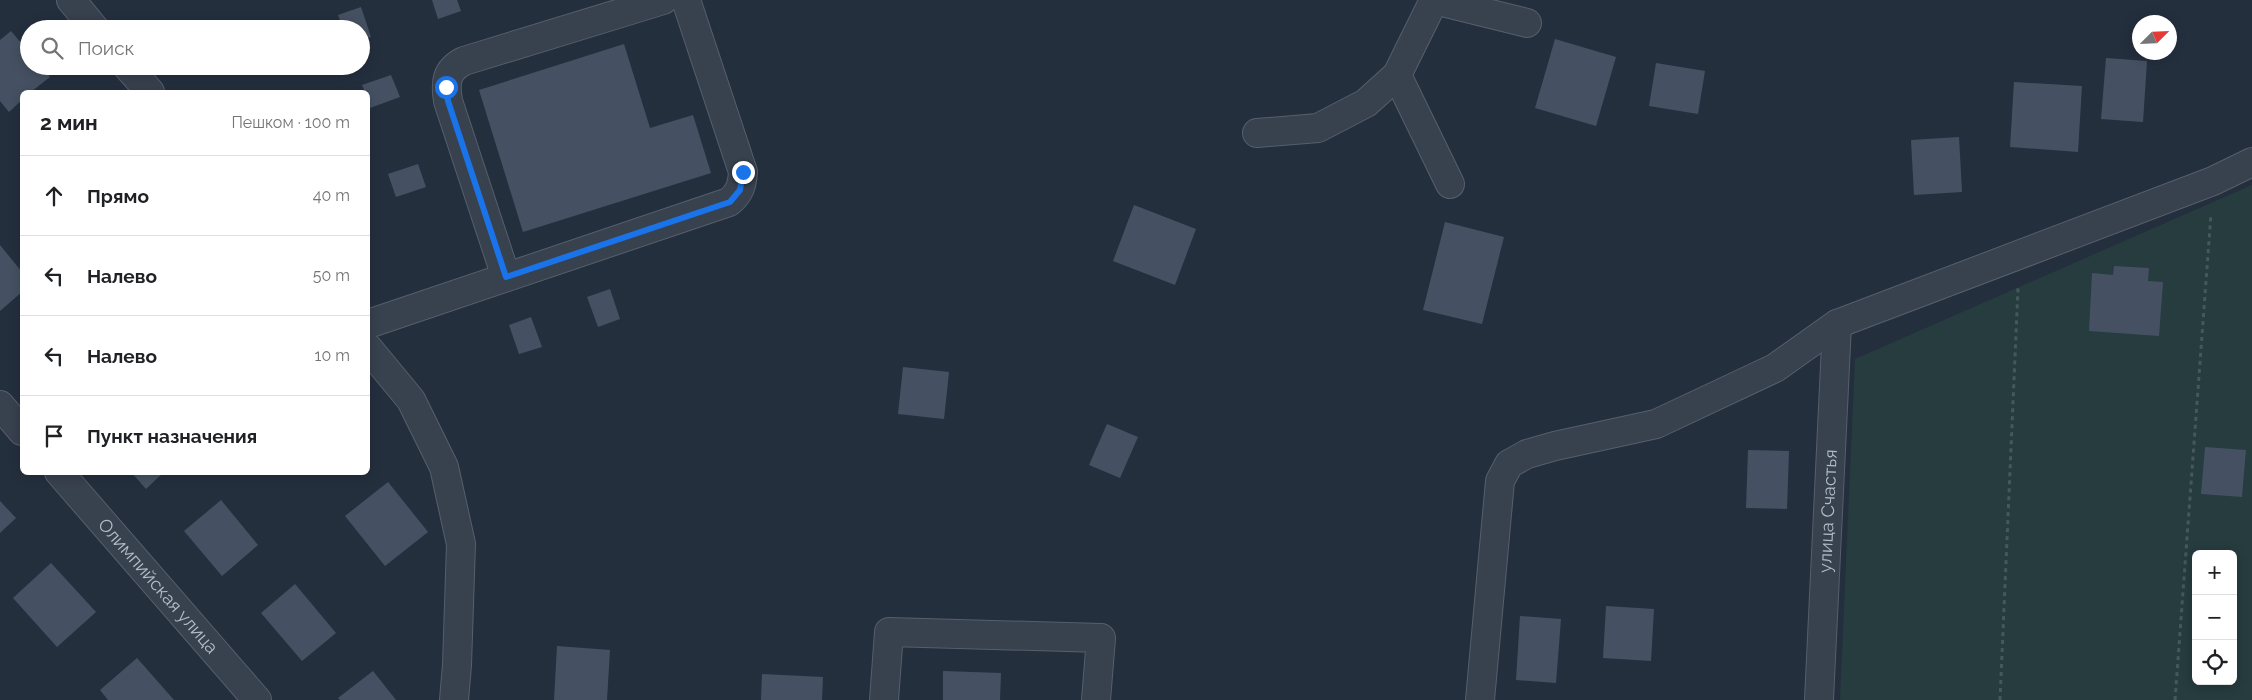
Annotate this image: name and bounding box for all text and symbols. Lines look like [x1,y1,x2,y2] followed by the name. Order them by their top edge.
[2132,15,2177,60] north arrow
[20,20,370,75] search box
[38,34,66,62] icon: search
[78,37,134,59] text: Поиск
[435,76,458,99] route start
[40,110,98,135] text: 2 мин
[231,113,350,132] text: Пешком · 100 m
[732,161,755,184] route end
[40,182,68,210] icon: ahead
[87,185,149,207] text: Прямо
[313,186,350,205] text: 40 m
[40,262,68,290] icon: left
[87,265,157,287] text: Налево
[313,266,350,285] text: 50 m
[40,342,68,370] icon: left
[87,345,157,367] text: Налево
[315,346,350,365] text: 10 m
[40,422,68,450] icon: arrive
[87,425,257,447] text: Пункт назначения
[1814,449,1841,573] street label: улица Счастья
[94,514,223,658] street label: Олимпийская улица
[2192,550,2237,685] map controls
[2192,550,2237,595] button: +
[2192,595,2237,640] button: −
[2192,640,2237,685] button: locate

